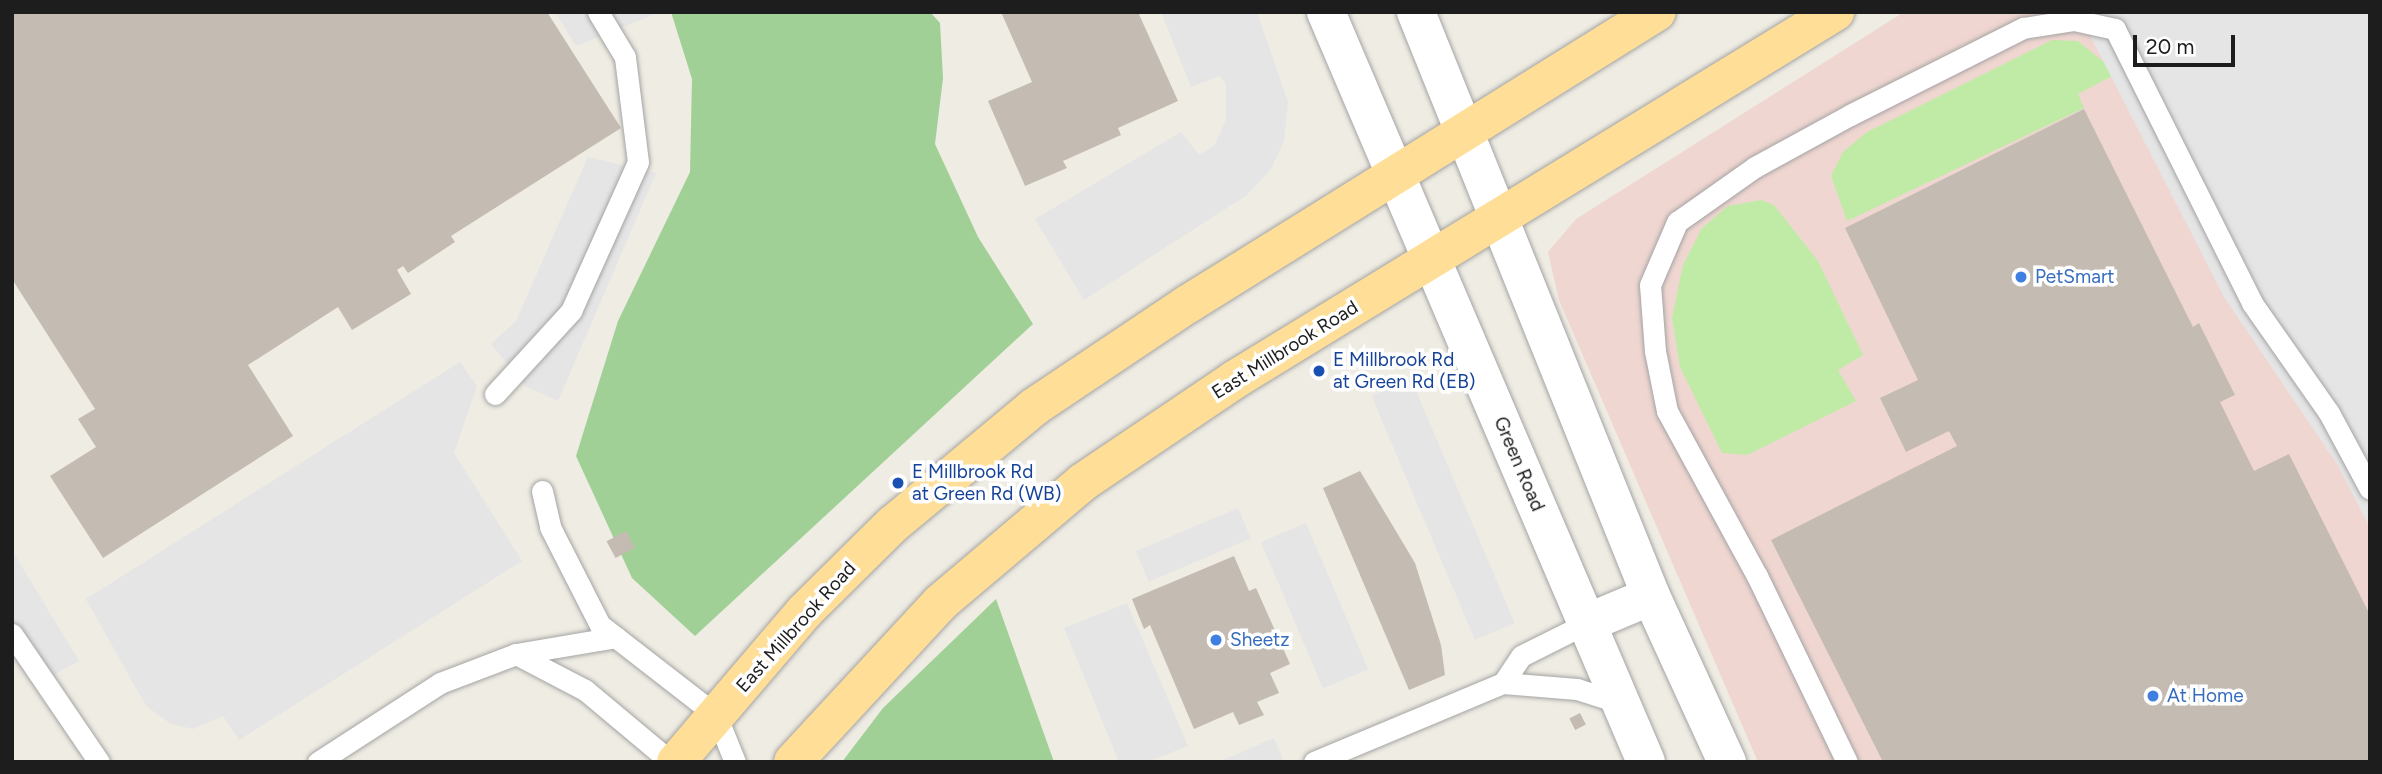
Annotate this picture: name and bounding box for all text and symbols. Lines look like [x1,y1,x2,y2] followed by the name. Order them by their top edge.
[2137,21,2238,65] scale bar
[2146,34,2194,59] text: 20 m
[2035,266,2114,288] place label: PetSmart
[2013,269,2029,285] marker: PetSmart
[1208,296,1362,404] street label: East Millbrook Road
[1333,349,1475,393] place label: E Millbrook Rd at Green Rd (EB)
[1311,363,1327,379] marker: E Millbrook Rd at Green Rd (EB)
[1489,413,1549,515] street label: Green Road
[912,461,1061,505] place label: E Millbrook Rd at Green Rd (WB)
[890,475,906,491] marker: E Millbrook Rd at Green Rd (WB)
[731,557,861,697] street label: East Millbrook Road
[1230,629,1290,651] place label: Sheetz
[1208,632,1224,648] marker: Sheetz
[2167,685,2244,707] place label: At Home
[2145,688,2161,704] marker: At Home

